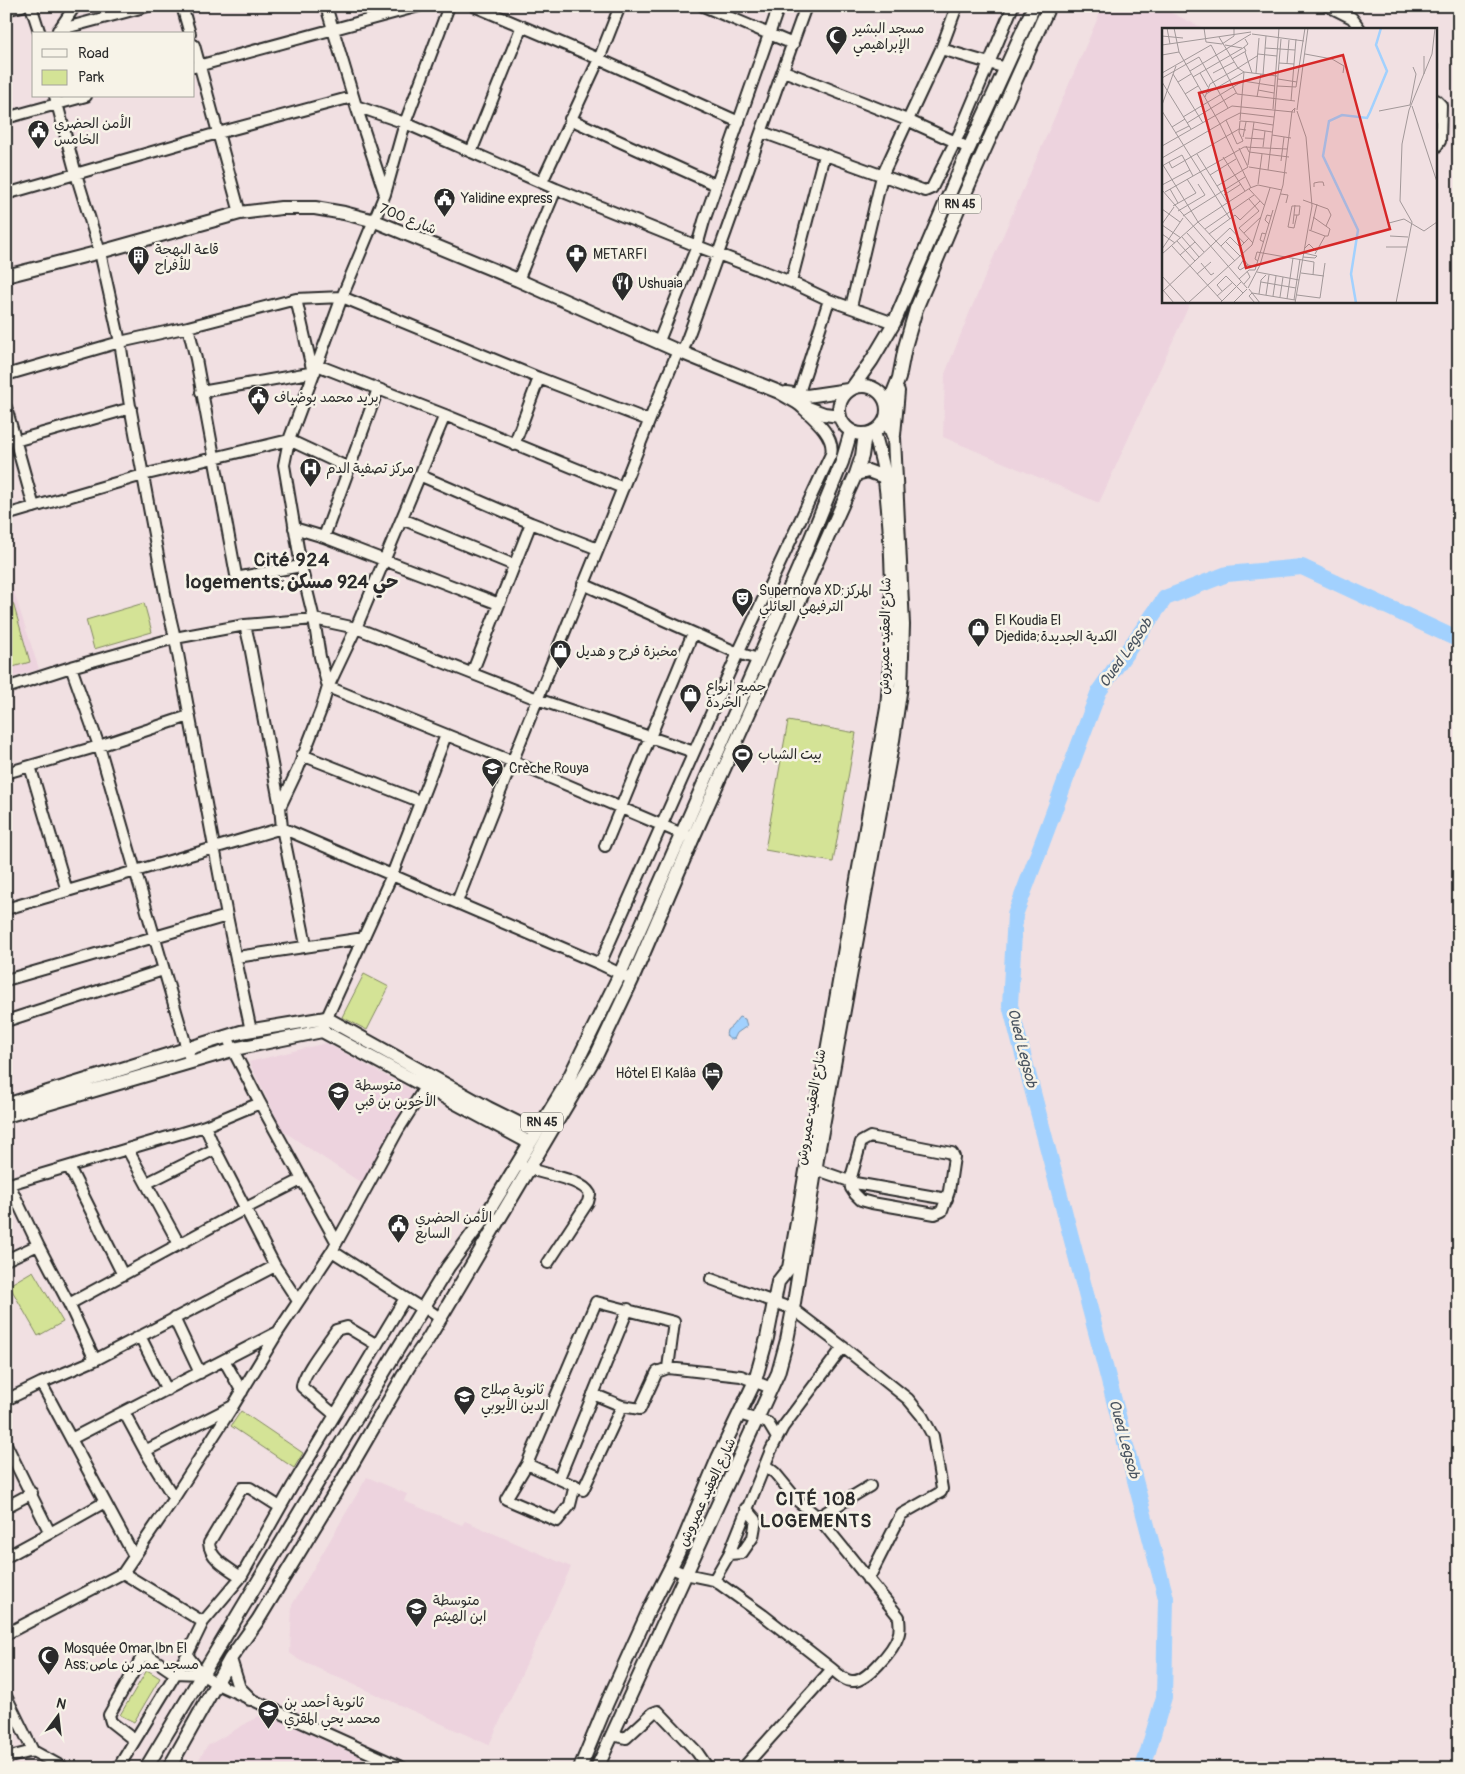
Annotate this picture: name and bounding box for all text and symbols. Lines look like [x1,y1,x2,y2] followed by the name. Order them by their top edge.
[852,20,924,57] place label: مسجد البشير الإبراهيمي
[825,24,849,55] mosque icon: مسجد البشير الإبراهيمي
[1162,28,1438,302] inset map
[32,32,195,98] legend
[78,44,109,63] text: Road
[78,68,105,87] text: Park
[54,114,131,148] place label: الأمن الحضري الخامس
[26,119,50,150] public building icon: الأمن الحضري الخامس
[433,186,457,217] public building icon: Yalidine express
[460,190,553,207] place label: Yalidine express
[939,194,981,213] road number: RN 45
[377,200,439,239] street label: شارع 700
[155,241,219,275] place label: قاعة البهجة للأفراح
[565,242,589,273] pharmacy icon: METARFI
[127,245,151,276] building icon: قاعة البهجة للأفراح
[593,246,647,263] place label: METARFI
[610,271,634,302] restaurant icon: Ushuaia
[638,275,683,292] place label: Ushuaia
[246,385,270,416] public building icon: بريد محمد بوضياف
[274,389,379,406] place label: بريد محمد بوضياف
[298,456,322,487] hospital icon: مركز تصفية الدم
[326,460,414,479] place label: مركز تصفية الدم
[186,548,398,598] district label: Cité 924 logements;حي 924 مسكن
[875,577,896,695] street label: شارع العقيد عميروش
[759,582,872,619] place label: Supernova XD;المركز الترفيهي العائلي
[731,586,755,617] theatre icon: Supernova XD;المركز الترفيهي العائلي
[995,612,1117,645] place label: El Koudia El Djedida;الكدية الجديدة
[1095,613,1158,691] water label: Oued Legsob
[967,616,991,647] shop icon: El Koudia El Djedida;الكدية الجديدة
[548,639,572,670] shop icon: مخبزة فرح و هديل
[576,643,678,661] place label: مخبزة فرح و هديل
[706,678,766,711] place label: جميع انواع الخردة
[678,682,702,713] shop icon: جميع انواع الخردة
[730,742,754,773] sports icon: بيت الشباب
[758,746,822,763] place label: بيت الشباب
[481,756,505,787] school or university icon: Crèche Rouya
[509,760,589,777] place label: Crèche Rouya
[1003,1007,1041,1091] water label: Oued Legsob
[792,1048,831,1167] street label: شارع العقيد عميروش
[700,1061,724,1092] hotel icon: Hôtel El Kalâa
[616,1065,696,1082] place label: Hôtel El Kalâa
[355,1077,436,1114] place label: متوسطة الأخوين بن قبي
[327,1081,351,1112] school or university icon: متوسطة الأخوين بن قبي
[521,1112,563,1132] road number: RN 45
[415,1208,492,1244] place label: الأمن الحضري السابع
[387,1213,411,1244] public building icon: الأمن الحضري السابع
[481,1381,549,1418] place label: ثانوية صلاح الدين الأيوبي
[453,1385,477,1416] school or university icon: ثانوية صلاح الدين الأيوبي
[1104,1398,1144,1482] water label: Oued Legsob
[674,1435,740,1549] street label: شارع العقيد عميروش
[760,1487,872,1533] district label: CITÉ 108 LOGEMENTS
[433,1592,487,1627] place label: متوسطة ابن الهيثم
[405,1596,429,1627] school or university icon: متوسطة ابن الهيثم
[64,1640,199,1673] place label: Mosquée Omar Ibn El Ass;مسجد عمر بن عاص
[36,1644,60,1675] mosque icon: Mosquée Omar Ibn El Ass;مسجد عمر بن عاص
[32,1692,82,1742] north arrow
[54,1694,68,1713] text: N
[284,1694,381,1731] place label: ثانوية أحمد بن محمد يحي المقري
[256,1698,280,1729] school or university icon: ثانوية أحمد بن محمد يحي المقري

